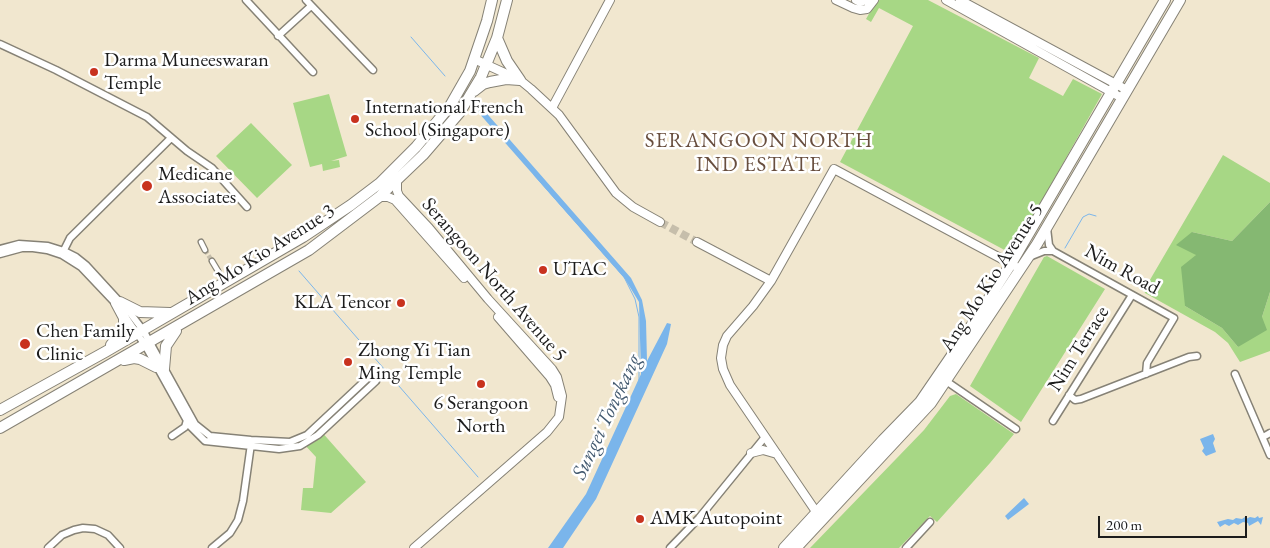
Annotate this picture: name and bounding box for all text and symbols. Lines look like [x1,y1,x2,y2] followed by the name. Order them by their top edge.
[104,49,269,96] place label: Darma Muneeswaran Temple
[88,66,100,78] marker: Darma Muneeswaran Temple
[365,96,524,143] place label: International French School (Singapore)
[349,113,361,125] marker: International French School (Singapore)
[643,128,875,178] district label: SERANGOON NORTH IND ESTATE
[158,163,236,210] place label: Medicane Associates
[140,179,154,193] marker: Medicane Associates
[416,193,572,367] street label: Serangoon North Avenue 5
[181,199,339,311] street label: Ang Mo Kio Avenue 3
[935,199,1049,357] street label: Ang Mo Kio Avenue 5
[1080,240,1164,300] street label: Nim Road
[553,258,607,282] place label: UTAC
[537,264,549,276] marker: UTAC
[294,291,391,315] place label: KLA Tencor
[395,297,407,309] marker: KLA Tencor
[1043,302,1115,396] street label: Nim Terrace
[36,320,134,367] place label: Chen Family Clinic
[18,337,32,351] marker: Chen Family Clinic
[358,339,471,386] place label: Zhong Yi Tian Ming Temple
[567,350,647,484] water label: Sungei Tongkang
[342,356,354,368] marker: Zhong Yi Tian Ming Temple
[475,378,487,390] marker: 6 Serangoon North
[434,392,528,439] place label: 6 Serangoon North
[1100,506,1249,538] scale bar
[650,507,782,531] place label: AMK Autopoint
[634,513,646,525] marker: AMK Autopoint
[1106,515,1142,534] text: 200 m

